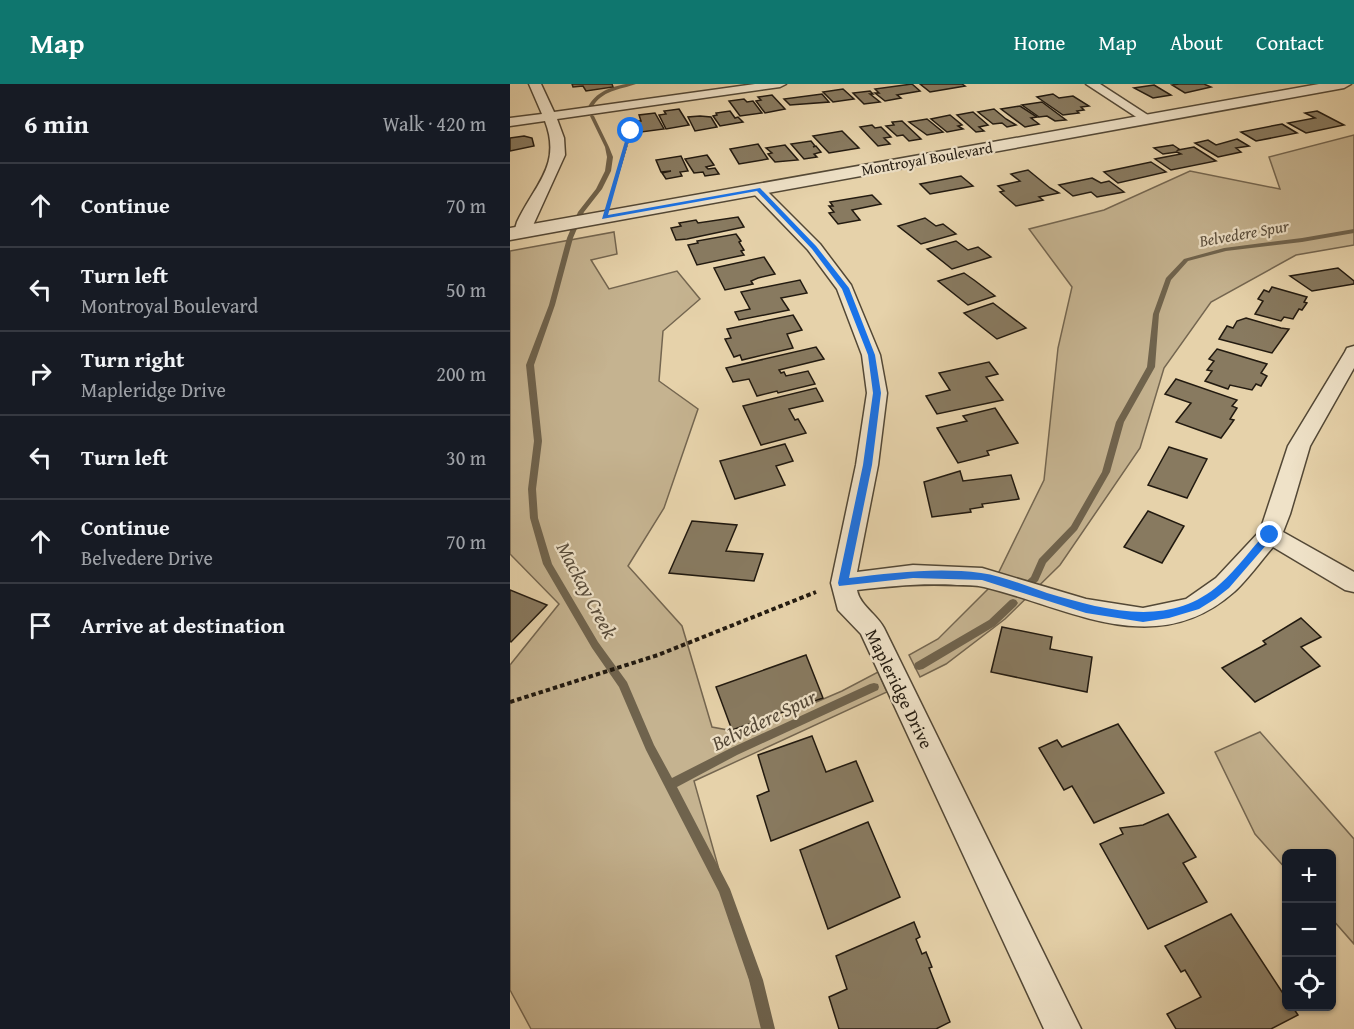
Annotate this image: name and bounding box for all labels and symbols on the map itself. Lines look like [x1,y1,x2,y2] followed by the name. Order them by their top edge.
[617,117,643,143] route start
[860,137,994,180] street label: Montroyal Boulevard
[1196,213,1292,253] water label: Belvedere Spur
[1256,521,1282,547] route end
[550,536,625,644] water label: Mackay Creek
[859,624,940,753] street label: Mapleridge Drive
[706,681,821,758] water label: Belvedere Spur

